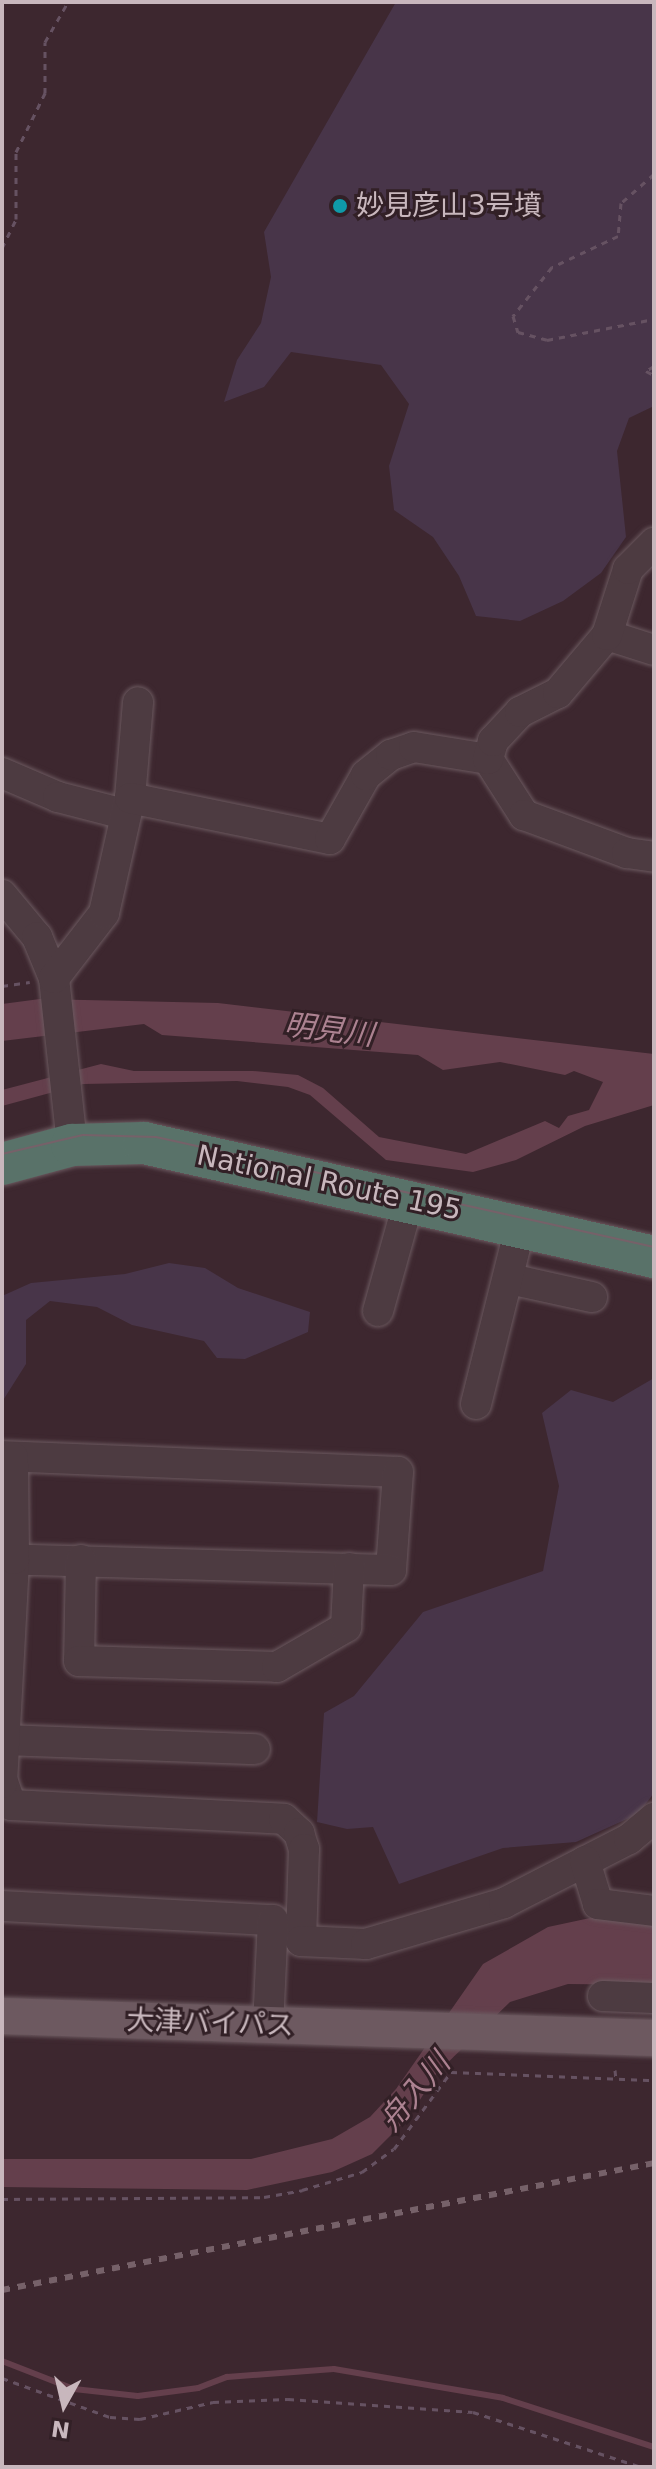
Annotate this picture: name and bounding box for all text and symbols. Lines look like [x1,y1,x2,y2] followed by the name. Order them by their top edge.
[356,189,542,223] place label: 妙見彦山3号墳
[331,197,349,215] marker: 妙見彦山3号墳
[282,1007,376,1053] water label: 明見川
[194,1139,464,1227] street label: National Route 195
[125,2003,295,2043] street label: 大津バイパス
[372,2046,458,2138] water label: 舟入川
[24,2365,104,2445] north arrow
[50,2416,71,2443] text: N

